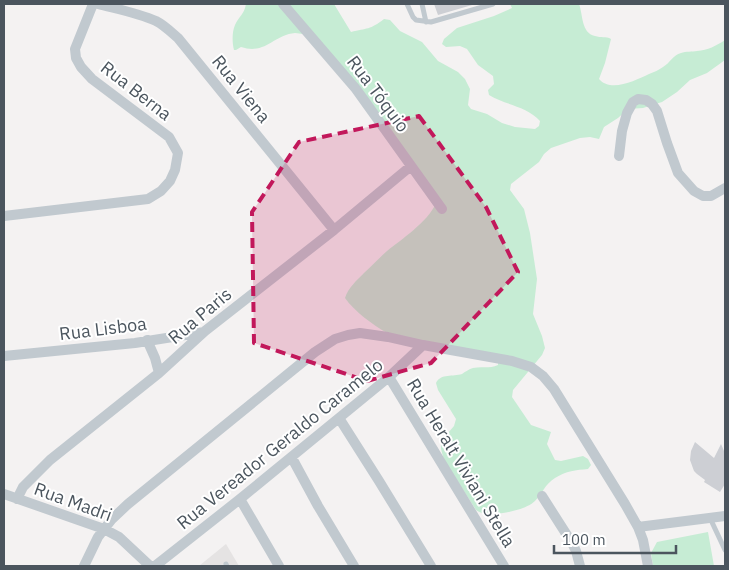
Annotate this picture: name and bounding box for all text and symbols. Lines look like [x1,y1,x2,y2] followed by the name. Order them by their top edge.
[207,50,276,128] street label: Rua Viena
[342,51,415,137] street label: Rua Tóquio
[96,56,177,126] street label: Rua Berna
[163,282,236,349] street label: Rua Paris
[58,312,148,345] street label: Rua Lisboa
[172,353,388,534] street label: Rua Vereador Geraldo Caramelo
[402,374,521,552] street label: Rua Heralt Viviani Stella
[31,477,115,526] street label: Rua Madri
[554,522,676,554] scale bar
[562,530,606,549] text: 100 m

